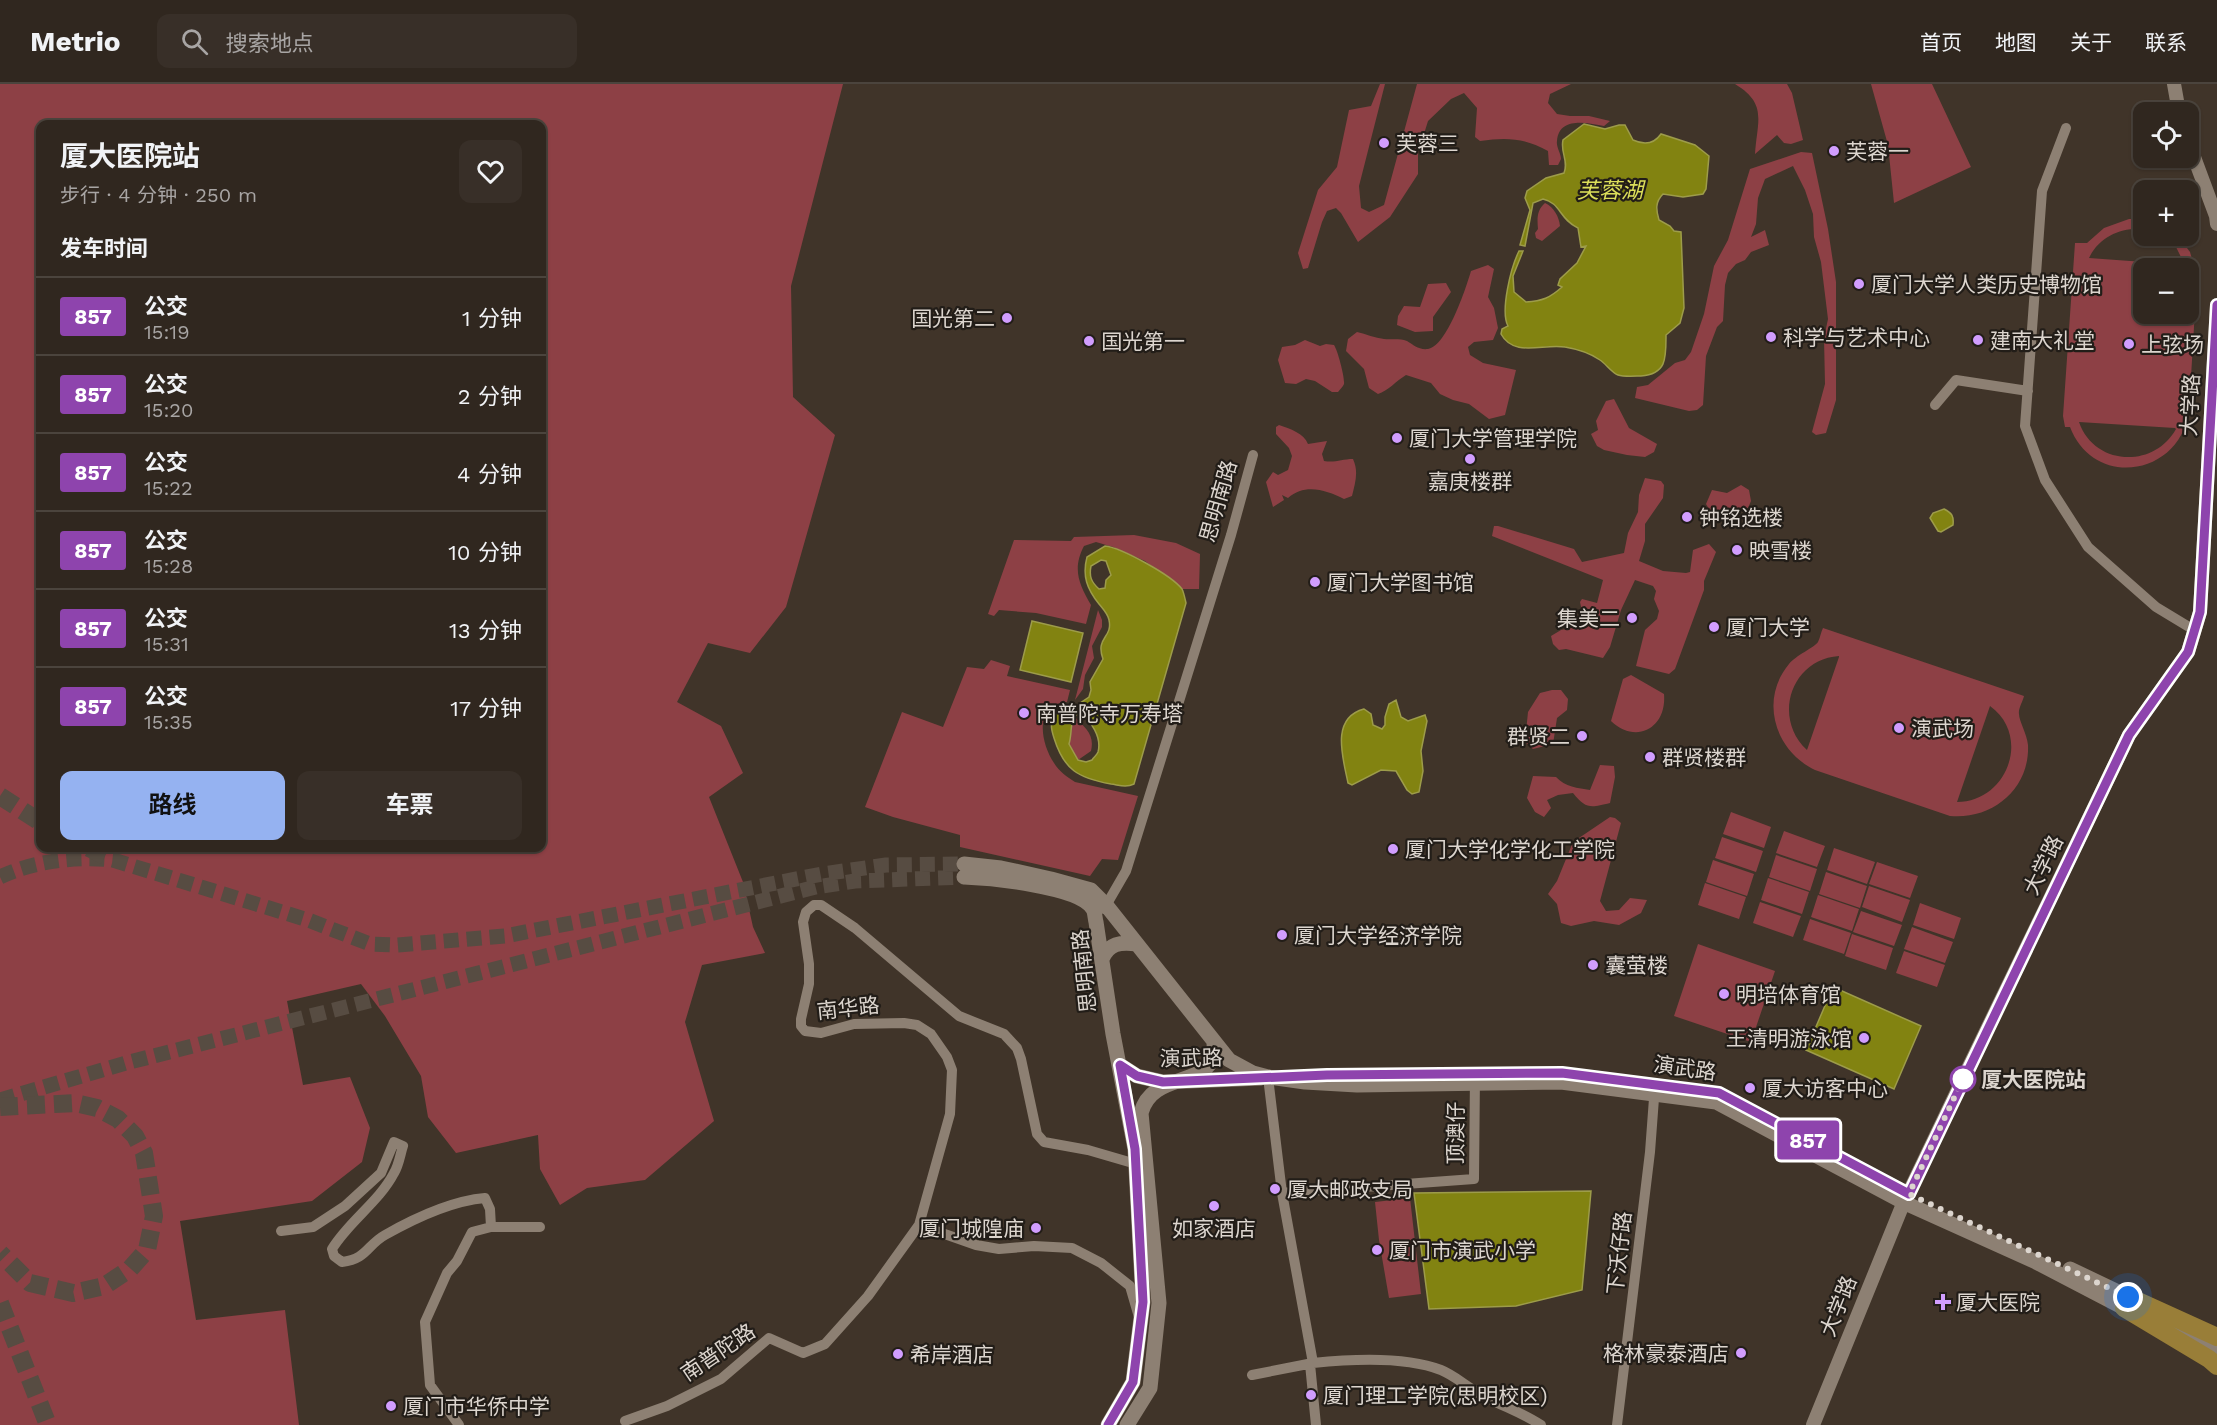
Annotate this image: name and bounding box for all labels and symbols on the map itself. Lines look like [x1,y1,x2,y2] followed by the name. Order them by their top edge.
[1396,131,1459,156] place label: 芙蓉三
[1377,136,1391,150] marker: 芙蓉三
[1846,139,1909,164] place label: 芙蓉一
[1827,144,1841,158] marker: 芙蓉一
[1577,178,1646,203] water label: 芙蓉湖
[1871,272,2102,297] place label: 厦门大学人类历史博物馆
[1852,277,1866,291] marker: 厦门大学人类历史博物馆
[911,306,995,331] place label: 国光第二
[1000,311,1014,325] marker: 国光第二
[1783,325,1930,350] place label: 科学与艺术中心
[1990,328,2095,353] place label: 建南大礼堂
[1101,329,1185,354] place label: 国光第一
[1764,330,1778,344] marker: 科学与艺术中心
[2141,332,2204,357] place label: 上弦场
[1971,333,1985,347] marker: 建南大礼堂
[1082,334,1096,348] marker: 国光第一
[2122,337,2136,351] marker: 上弦场
[2176,373,2204,437] street label: 大学路
[1409,426,1577,451] place label: 厦门大学管理学院
[1390,431,1404,445] marker: 厦门大学管理学院
[1463,452,1477,466] marker: 嘉庚楼群
[1194,457,1242,545] street label: 思明南路
[1428,469,1512,494] place label: 嘉庚楼群
[1699,505,1783,530] place label: 钟铭选楼
[1680,510,1694,524] marker: 钟铭选楼
[1749,538,1812,563] place label: 映雪楼
[1730,543,1744,557] marker: 映雪楼
[1327,570,1474,595] place label: 厦门大学图书馆
[1308,575,1322,589] marker: 厦门大学图书馆
[1557,606,1620,631] place label: 集美二
[1625,611,1639,625] marker: 集美二
[1726,615,1810,640] place label: 厦门大学
[1707,620,1721,634] marker: 厦门大学
[1036,701,1183,726] place label: 南普陀寺万寿塔
[1017,706,1031,720] marker: 南普陀寺万寿塔
[1911,716,1974,741] place label: 演武场
[1892,721,1906,735] marker: 演武场
[1507,724,1570,749] place label: 群贤二
[1575,729,1589,743] marker: 群贤二
[1662,745,1746,770] place label: 群贤楼群
[1643,750,1657,764] marker: 群贤楼群
[2018,831,2068,899] street label: 大学路
[1405,837,1615,862] place label: 厦门大学化学化工学院
[1386,842,1400,856] marker: 厦门大学化学化工学院
[1294,923,1462,948] place label: 厦门大学经济学院
[1067,928,1101,1014] street label: 思明南路
[1275,928,1289,942] marker: 厦门大学经济学院
[1605,953,1668,978] place label: 囊萤楼
[1586,958,1600,972] marker: 囊萤楼
[1736,982,1841,1007] place label: 明培体育馆
[1717,987,1731,1001] marker: 明培体育馆
[815,992,881,1024] street label: 南华路
[1726,1026,1852,1051] place label: 王清明游泳馆
[1857,1031,1871,1045] marker: 王清明游泳馆
[1159,1045,1223,1071] street label: 演武路
[1652,1051,1718,1085] street label: 演武路
[1950,1066,1976,1092] marker: 厦大医院站
[1981,1067,2086,1092] place label: 厦大医院站
[1762,1076,1888,1101] place label: 厦大访客中心
[1743,1081,1757,1095] marker: 厦大访客中心
[1443,1102,1468,1165] street label: 顶澳仔
[1774,1120,1842,1160] line badge: 857
[1287,1177,1413,1202] place label: 厦大邮政支局
[1268,1182,1282,1196] marker: 厦大邮政支局
[1207,1199,1221,1213] marker: 如家酒店
[1602,1210,1636,1296] street label: 下沃仔路
[919,1216,1024,1241] place label: 厦门城隍庙
[1172,1216,1256,1241] place label: 如家酒店
[1029,1221,1043,1235] marker: 厦门城隍庙
[1389,1238,1536,1263] place label: 厦门市演武小学
[1370,1243,1384,1257] marker: 厦门市演武小学
[1815,1272,1861,1340] street label: 大学路
[2113,1282,2143,1312] your location
[1956,1290,2040,1315] place label: 厦大医院
[1934,1293,1952,1311] marker: 厦大医院
[676,1318,760,1386] street label: 南普陀路
[1603,1341,1729,1366] place label: 格林豪泰酒店
[910,1342,994,1367] place label: 希岸酒店
[1734,1346,1748,1360] marker: 格林豪泰酒店
[891,1347,905,1361] marker: 希岸酒店
[1323,1383,1548,1408] place label: 厦门理工学院(思明校区)
[1304,1388,1318,1402] marker: 厦门理工学院(思明校区)
[403,1394,550,1419] place label: 厦门市华侨中学
[384,1399,398,1413] marker: 厦门市华侨中学

